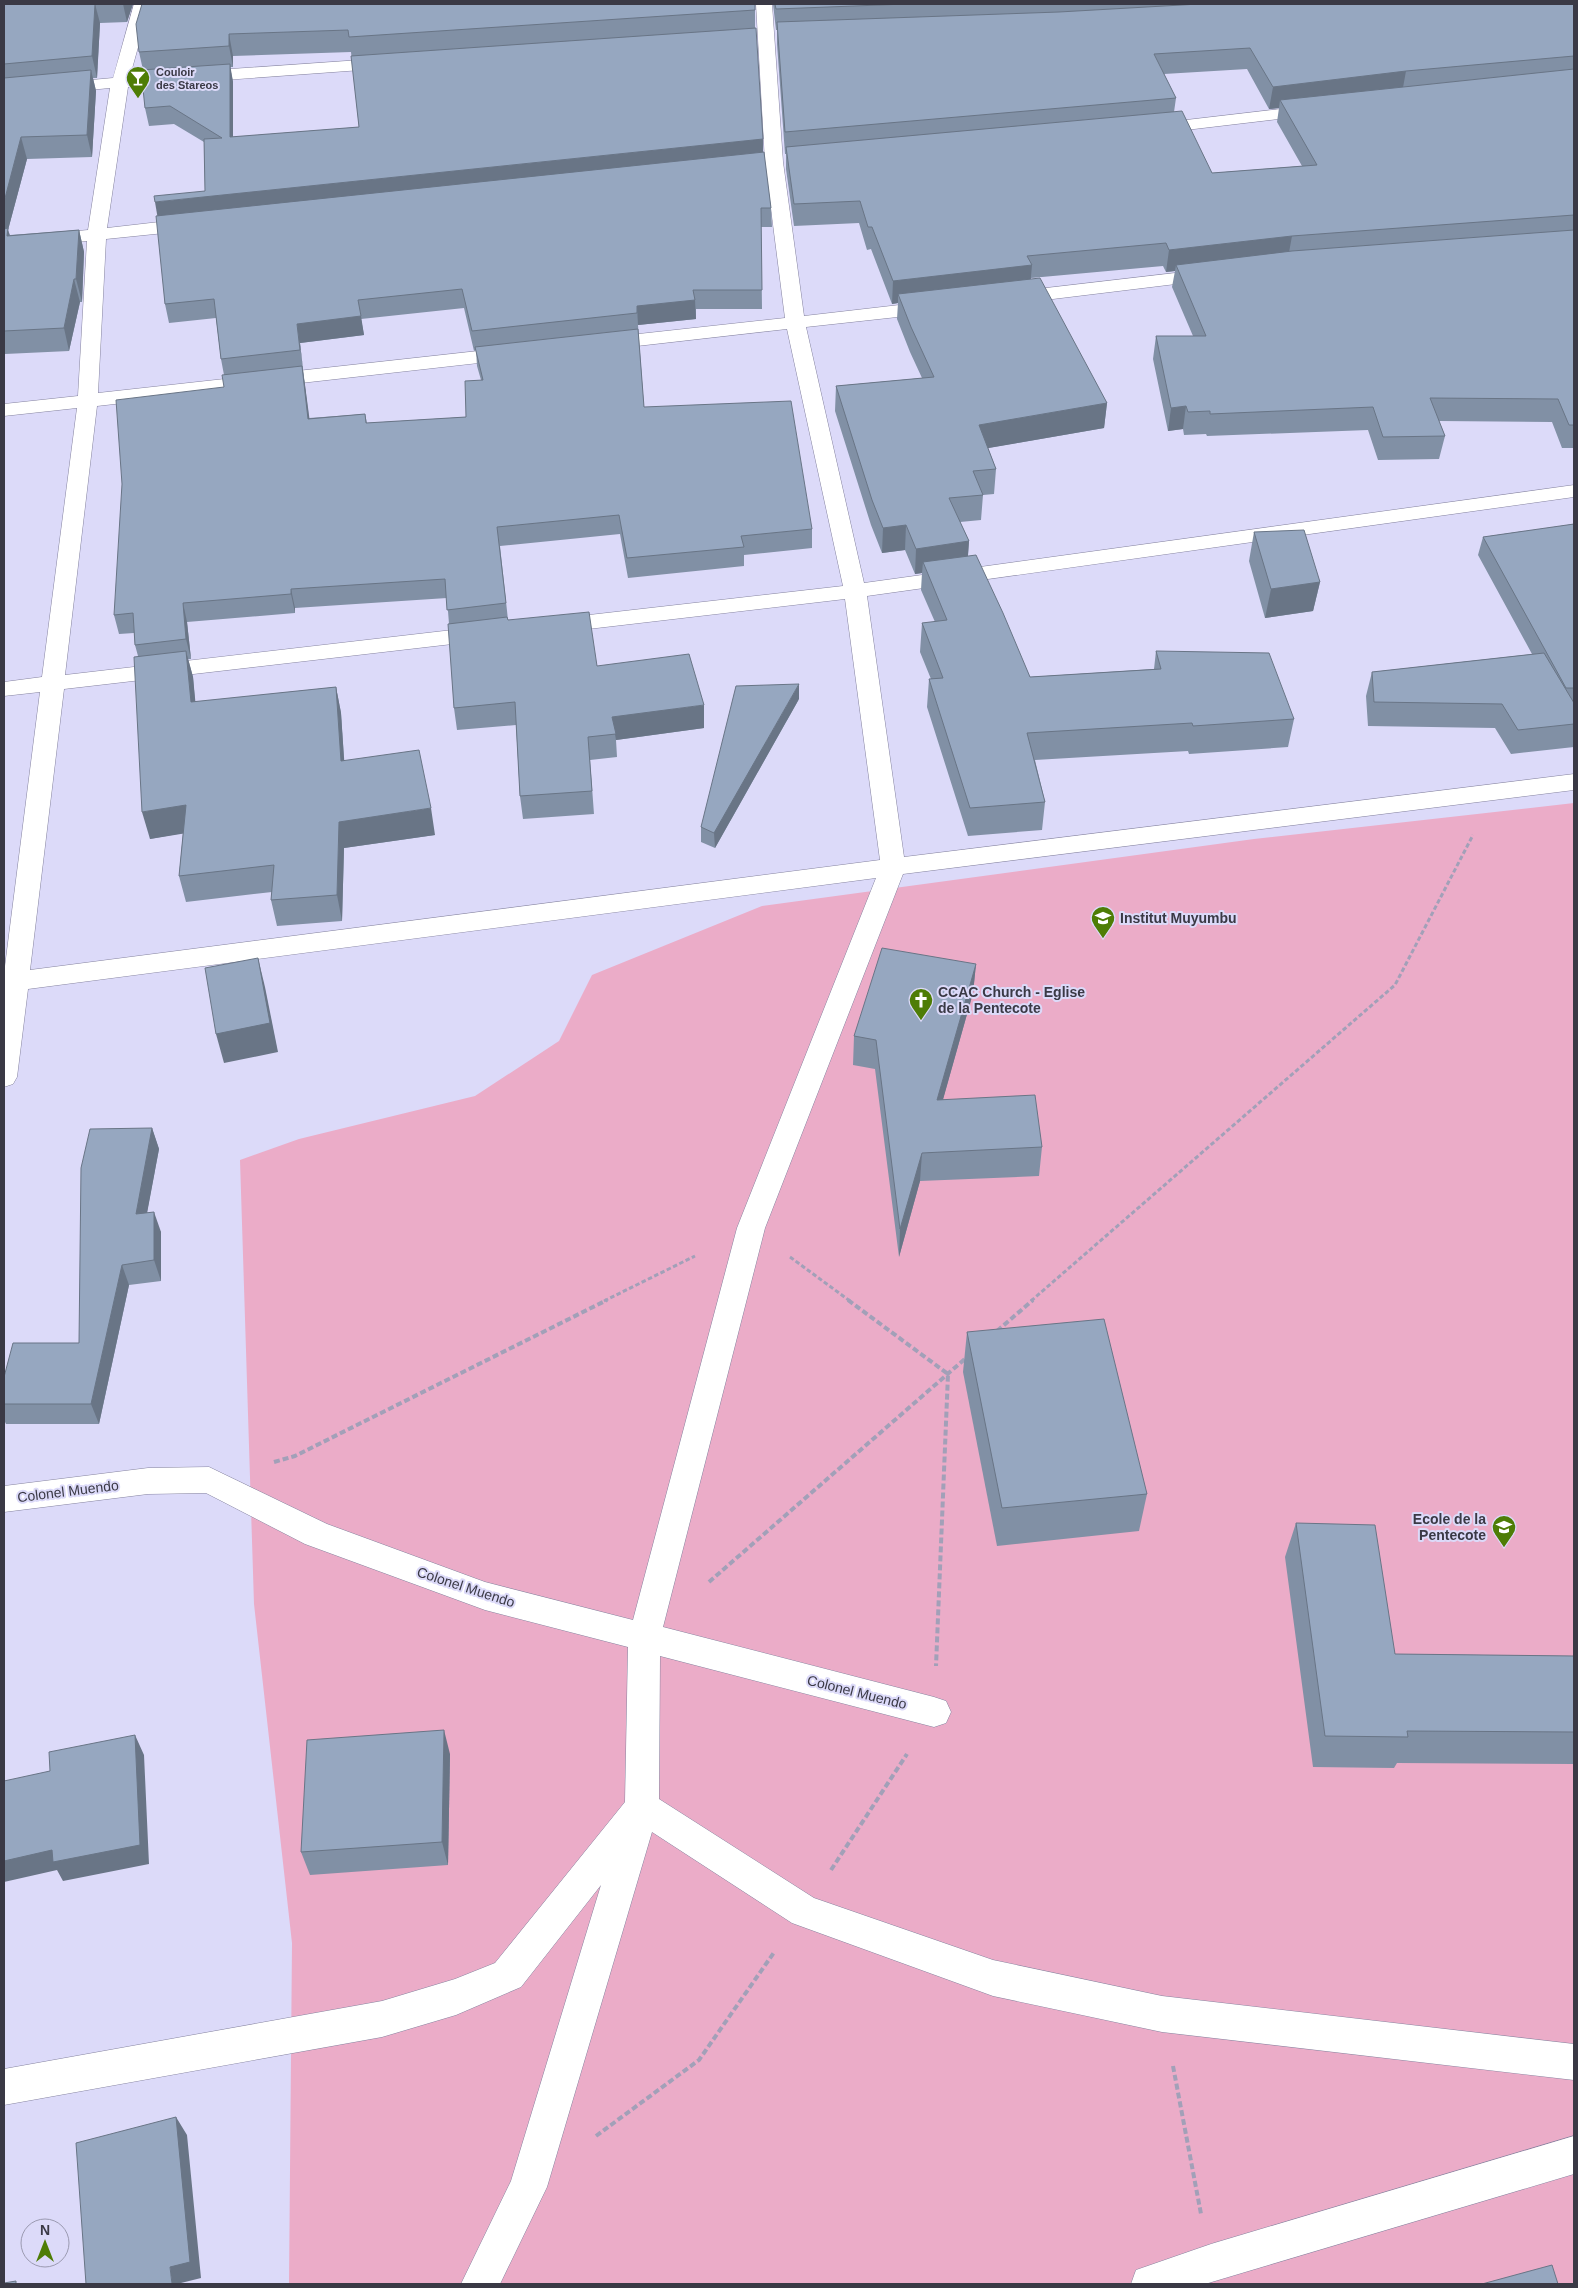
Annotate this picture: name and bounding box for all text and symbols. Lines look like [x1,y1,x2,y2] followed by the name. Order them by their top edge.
[125,65,151,99] bar icon: Couloir des Stareos
[156,66,218,91] place label: Couloir des Stareos
[1090,905,1116,939] school or university icon: Institut Muyumbu
[1120,910,1237,926] place label: Institut Muyumbu
[938,984,1085,1016] place label: CCAC Church - Eglise de la Pentecote
[908,987,934,1021] church icon: CCAC Church - Eglise de la Pentecote
[16,1477,120,1505] street label: Colonel Muendo
[1413,1511,1486,1543] place label: Ecole de la Pentecote
[1491,1514,1517,1548] school or university icon: Ecole de la Pentecote
[415,1564,517,1610] street label: Colonel Muendo
[806,1672,909,1712] street label: Colonel Muendo
[20,2218,70,2268] north arrow
[40,2222,50,2238] text: N

